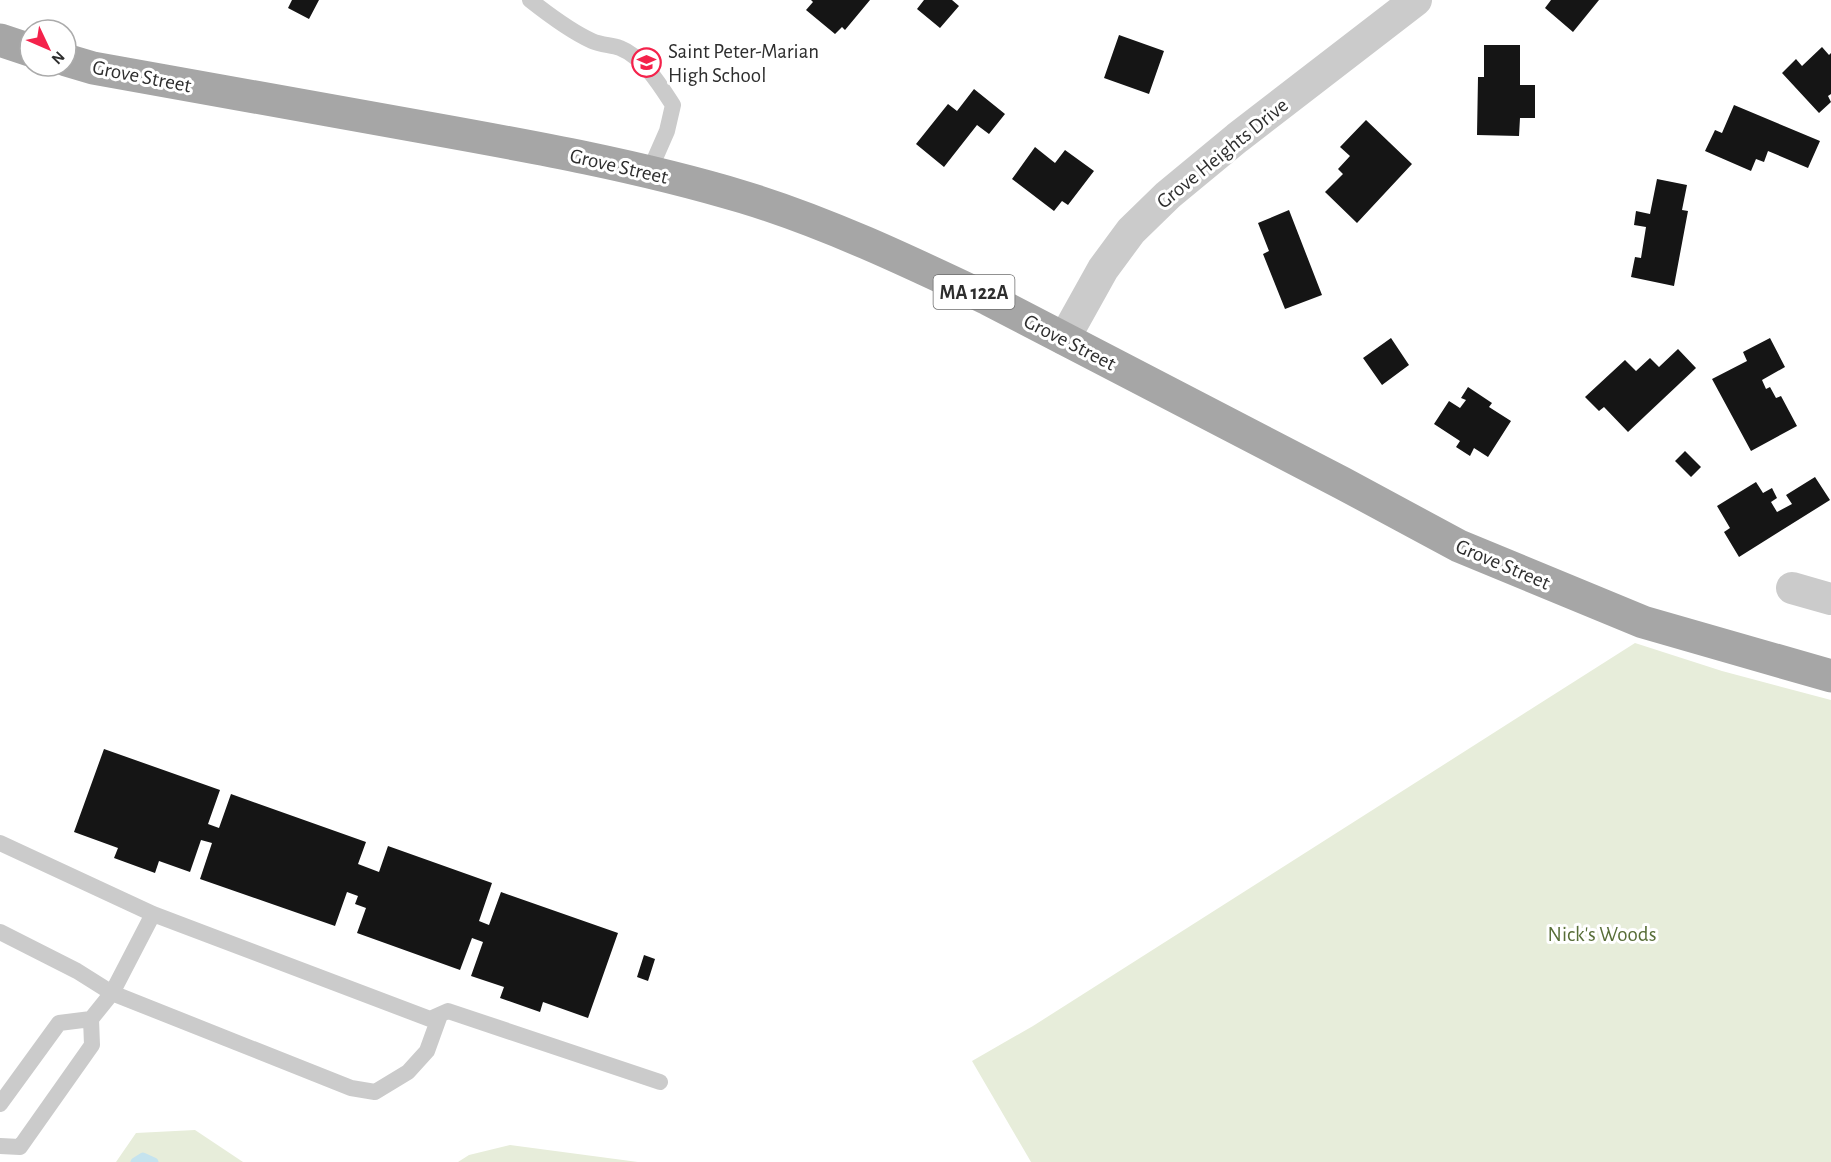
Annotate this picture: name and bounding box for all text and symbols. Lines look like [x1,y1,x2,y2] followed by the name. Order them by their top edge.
[18,18,78,78] north arrow
[668,41,819,86] place label: Saint Peter-Marian High School
[631,47,663,79] school or university icon: Saint Peter-Marian High School
[48,48,68,67] text: N
[91,57,193,96] street label: Grove Street
[1153,94,1292,213] street label: Grove Heights Drive
[568,145,670,188] street label: Grove Street
[934,275,1014,309] road number: MA 122A
[1020,310,1119,375] street label: Grove Street
[1453,535,1553,594] street label: Grove Street
[1548,924,1656,945] park label: Nick's Woods

